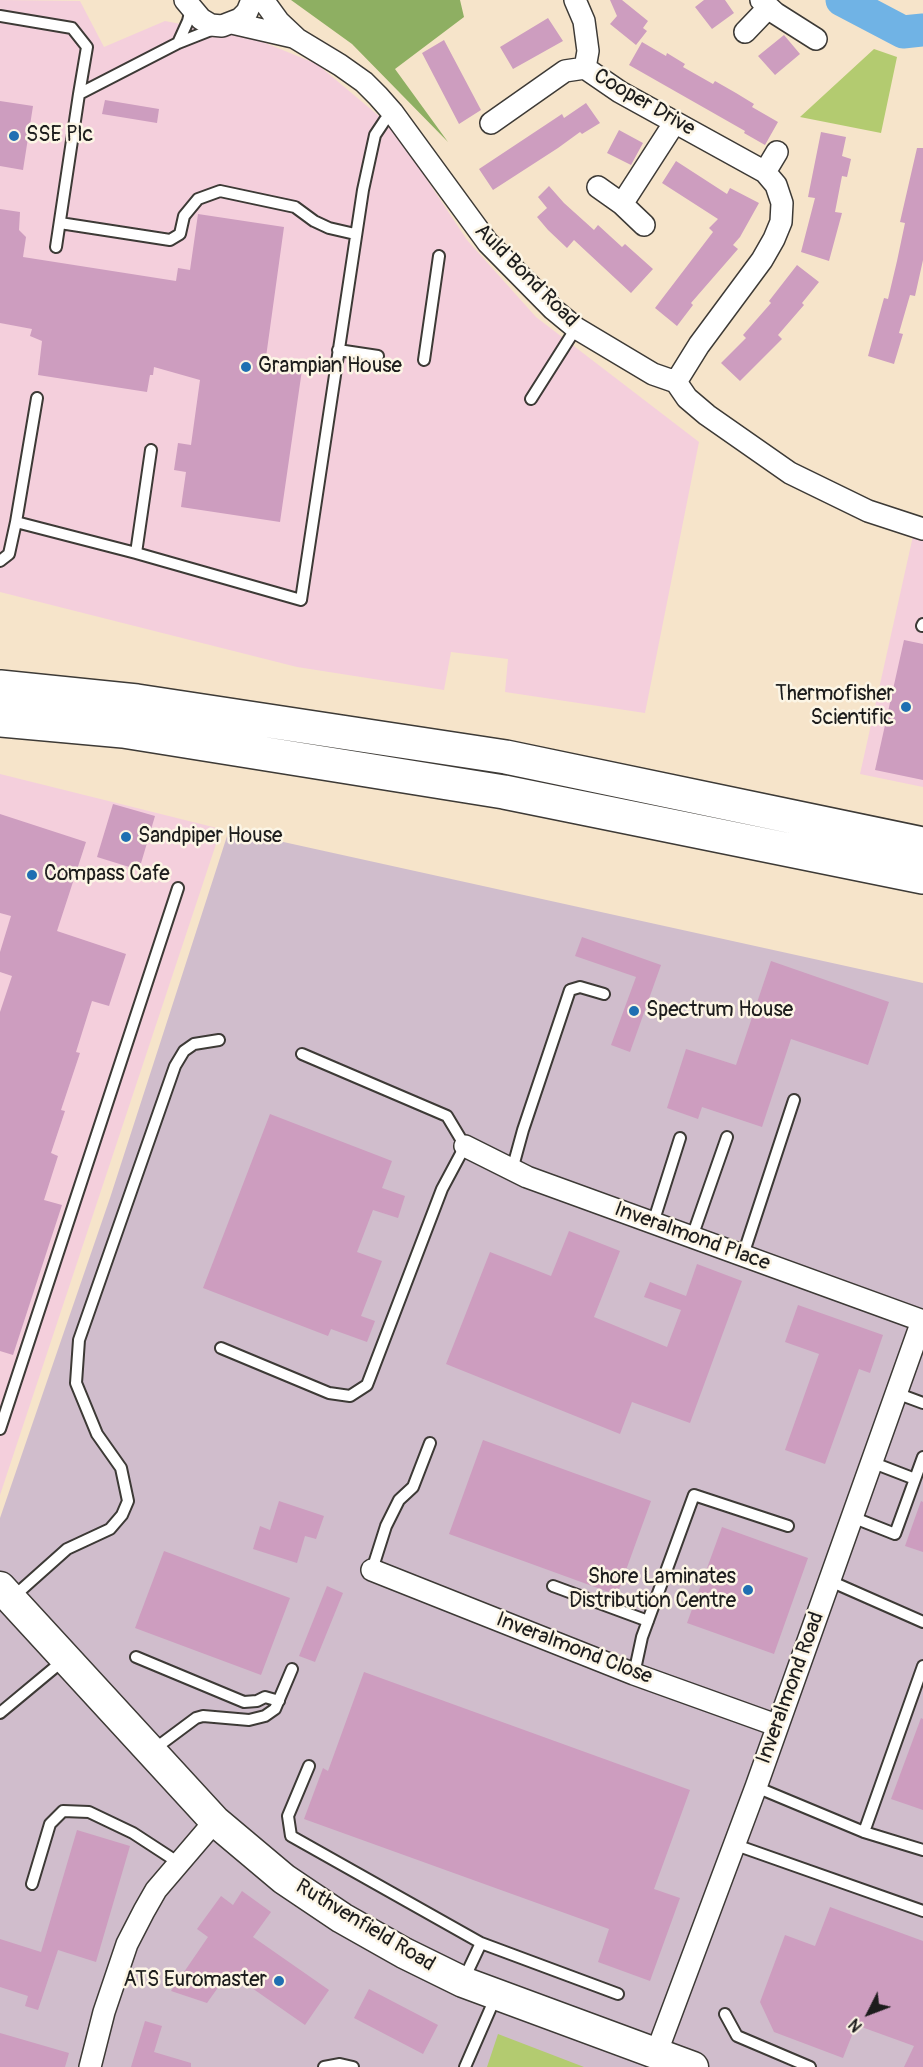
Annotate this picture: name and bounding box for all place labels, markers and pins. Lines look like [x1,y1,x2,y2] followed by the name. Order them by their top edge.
[26,123,93,149] place label: SSE Plc
[7,129,21,143] marker: SSE Plc
[258,354,402,380] place label: Grampian House
[239,360,253,374] marker: Grampian House
[775,682,894,732] place label: Thermofisher Scientific
[899,700,913,714] marker: Thermofisher Scientific
[138,824,282,850] place label: Sandpiper House
[119,830,133,844] marker: Sandpiper House
[44,862,170,888] place label: Compass Cafe
[25,868,39,882] marker: Compass Cafe
[646,998,793,1024] place label: Spectrum House
[627,1004,641,1018] marker: Spectrum House
[569,1565,736,1615] place label: Shore Laminates Distribution Centre
[741,1583,755,1597] marker: Shore Laminates Distribution Centre
[123,1968,267,1994] place label: ATS Euromaster
[272,1974,286,1988] marker: ATS Euromaster

